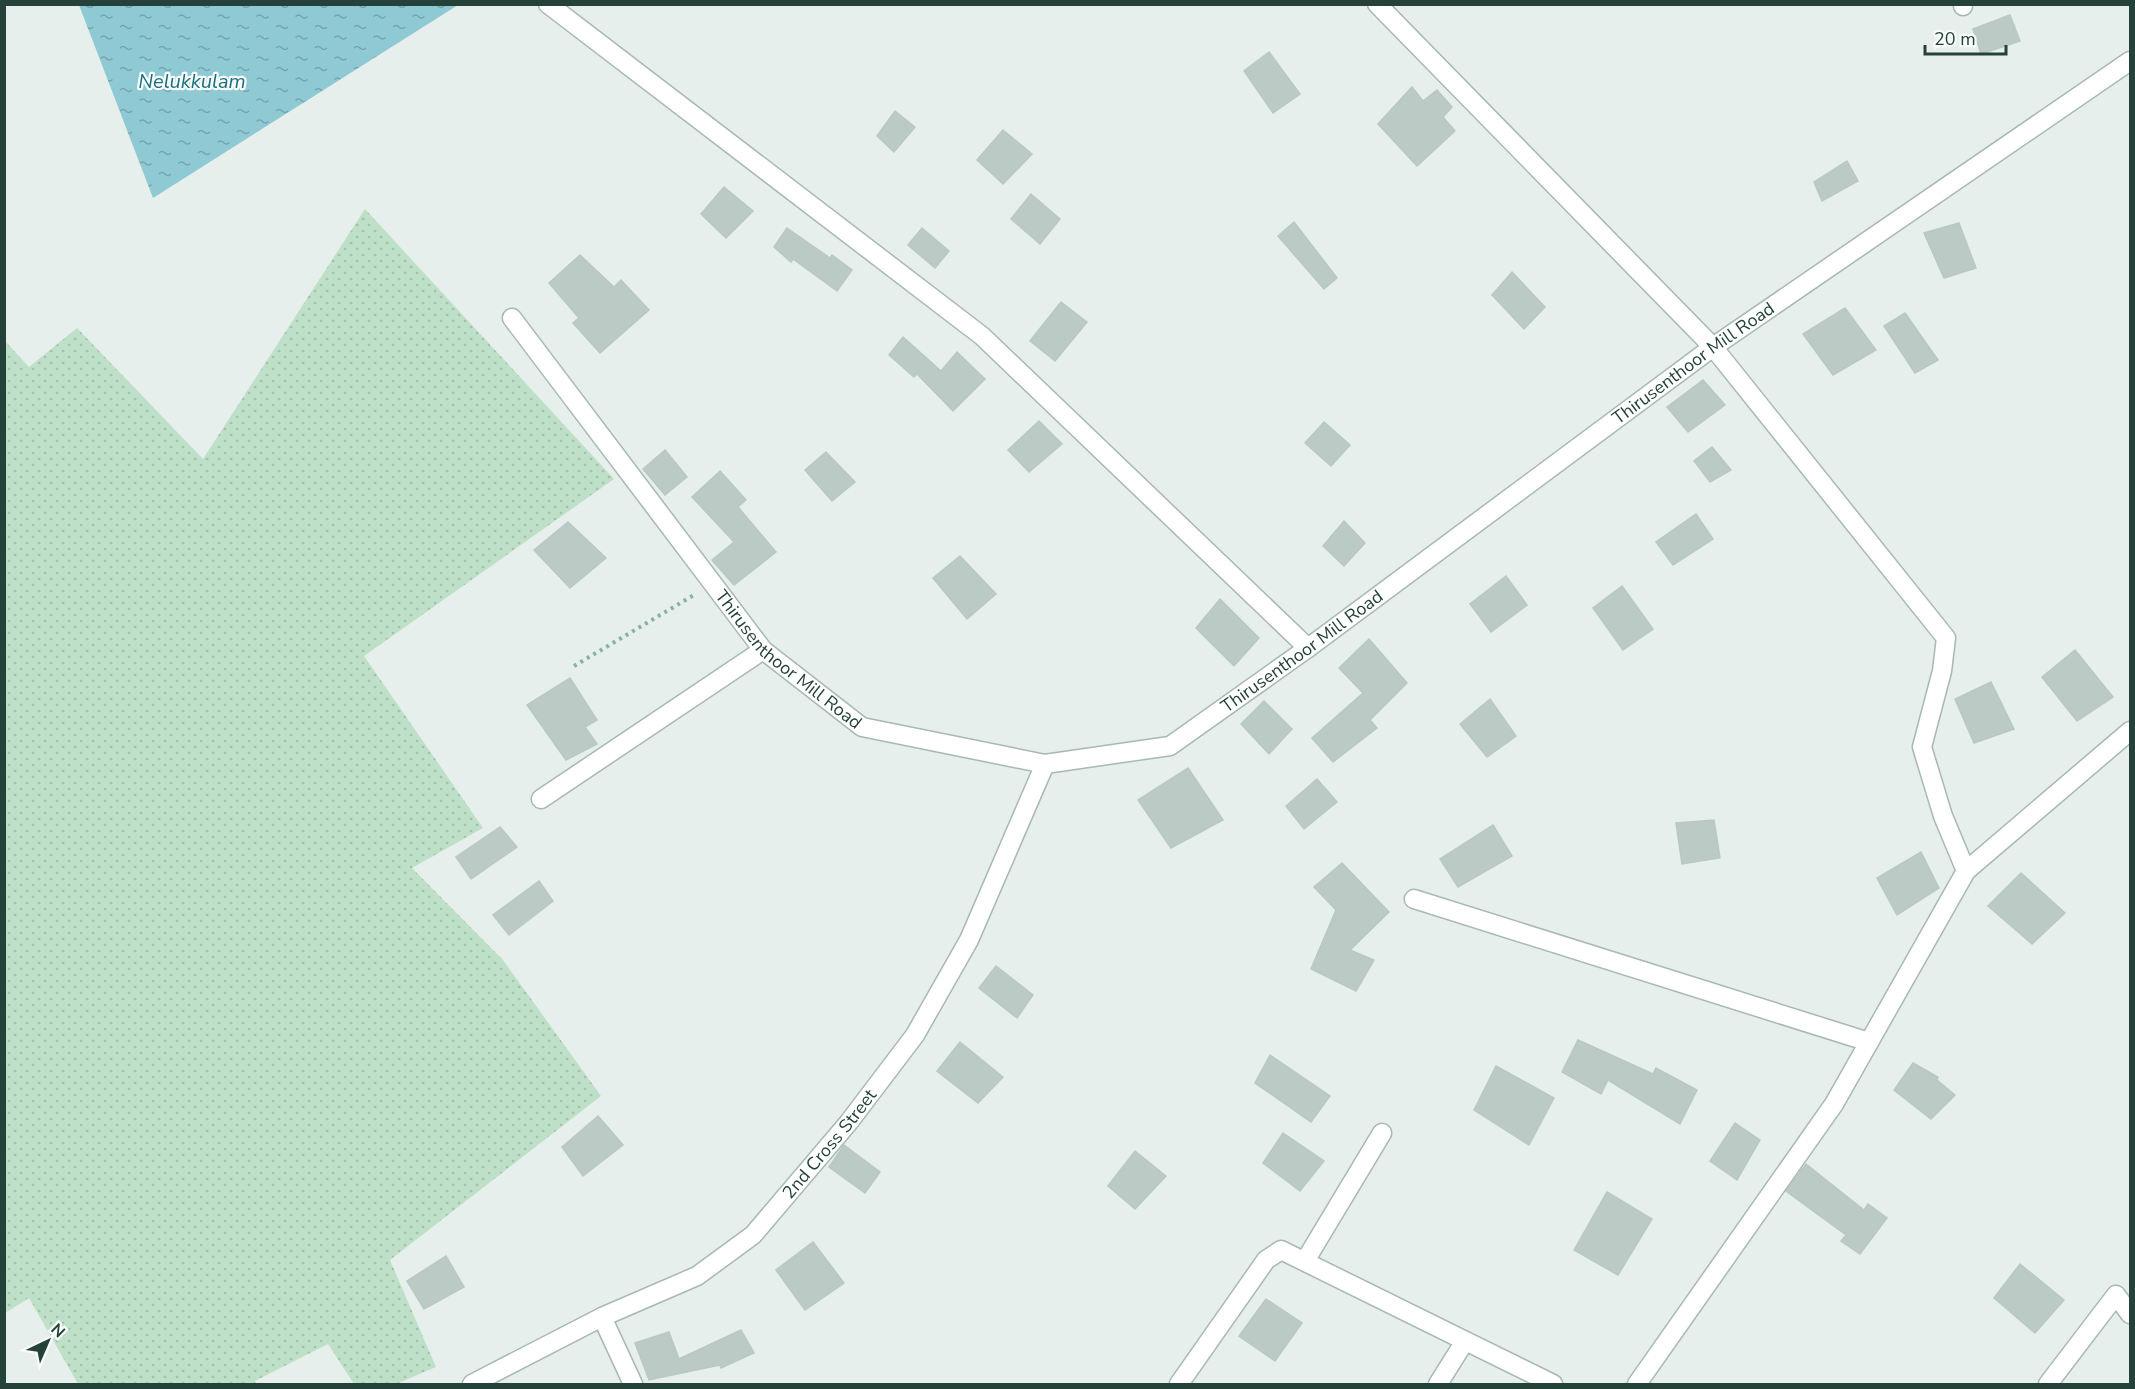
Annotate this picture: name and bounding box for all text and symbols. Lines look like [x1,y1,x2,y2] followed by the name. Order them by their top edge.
[1925,18,2006,56] scale bar
[1934,27,1976,51] text: 20 m
[138,68,246,95] water label: Nelukkulam
[1607,296,1779,430] street label: Thirusenthoor Mill Road
[1216,584,1388,718] street label: Thirusenthoor Mill Road
[710,585,867,734] street label: Thirusenthoor Mill Road
[777,1084,882,1204] street label: 2nd Cross Street
[18,1311,78,1371] north arrow
[46,1319,70,1343] text: N

